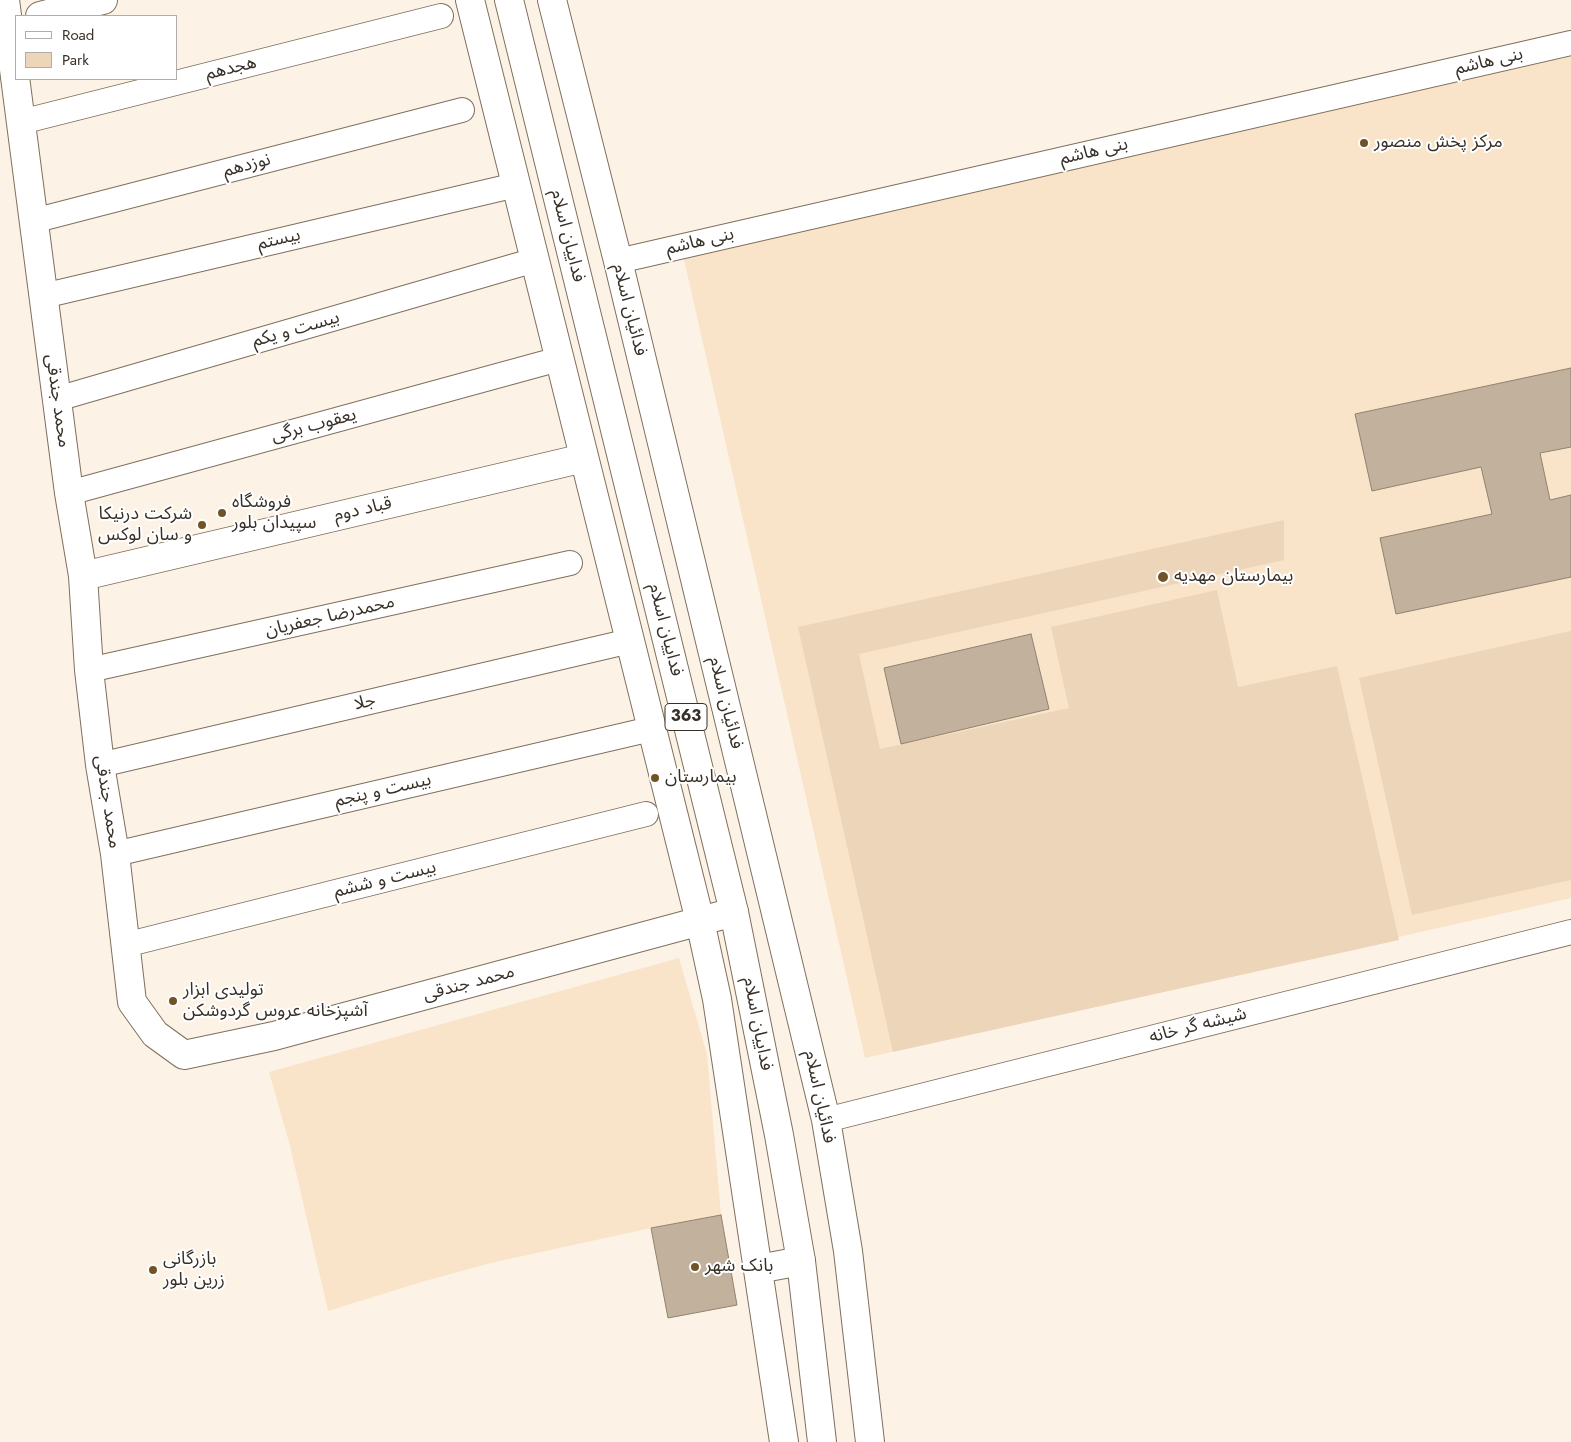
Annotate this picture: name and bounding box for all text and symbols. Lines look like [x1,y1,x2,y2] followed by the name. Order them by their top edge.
[15,15,178,80] legend
[62,24,94,46] text: Road
[1453,44,1525,80] street label: بنی هاشم
[62,49,89,71] text: Park
[203,52,259,86] street label: هجدهم
[1374,132,1503,154] place label: مركز پخش منصور
[1058,134,1130,170] street label: بنی هاشم
[1358,137,1370,149] marker: مركز پخش منصور
[221,149,273,183] street label: نوزدهم
[545,187,589,285] street label: فداییان اسلام
[664,224,736,260] street label: بنی هاشم
[255,225,303,255] street label: بیستم
[607,262,651,358] street label: فدائیان اسلام
[250,307,342,353] street label: بیست و یکم
[40,353,74,449] street label: محمد جندقی
[269,404,359,448] street label: یعقوب برگی
[232,492,316,534] place label: فروشگاه سپیدان بلور
[332,493,394,527] street label: قباد دوم
[98,504,192,546] place label: شرکت درنیکا و سان لوکس
[216,507,228,519] marker: فروشگاه سپیدان بلور
[196,519,208,531] marker: شرکت درنیکا و سان لوکس
[1174,566,1293,588] place label: بیمارستان مهدیه
[1156,570,1170,584] marker: بیمارستان مهدیه
[643,581,687,679] street label: فداییان اسلام
[263,592,397,642] street label: محمدرضا جعفریان
[703,655,747,751] street label: فدائیان اسلام
[352,690,378,716] street label: جلا
[665,704,707,730] road number: 363
[89,754,125,850] street label: محمد جندقی
[665,767,737,789] place label: بیمارستان
[333,769,433,813] street label: بیست و پنجم
[649,772,661,784] marker: بیمارستان
[331,857,439,903] street label: بیست و ششم
[421,961,517,1007] street label: محمد جندقی
[737,975,777,1073] street label: فداییان اسلام
[183,980,368,1022] place label: تولیدی ابزار آشپزخانه عروس گردوشکن
[167,995,179,1007] marker: تولیدی ابزار آشپزخانه عروس گردوشکن
[1147,1003,1249,1049] street label: شیشه گر خانه
[799,1049,839,1145] street label: فدائیان اسلام
[163,1249,225,1292] place label: بازرگانی زرین بلور
[705,1256,773,1278] place label: بانک شهر
[689,1261,701,1273] marker: بانک شهر
[147,1264,159,1276] marker: بازرگانی زرین بلور

